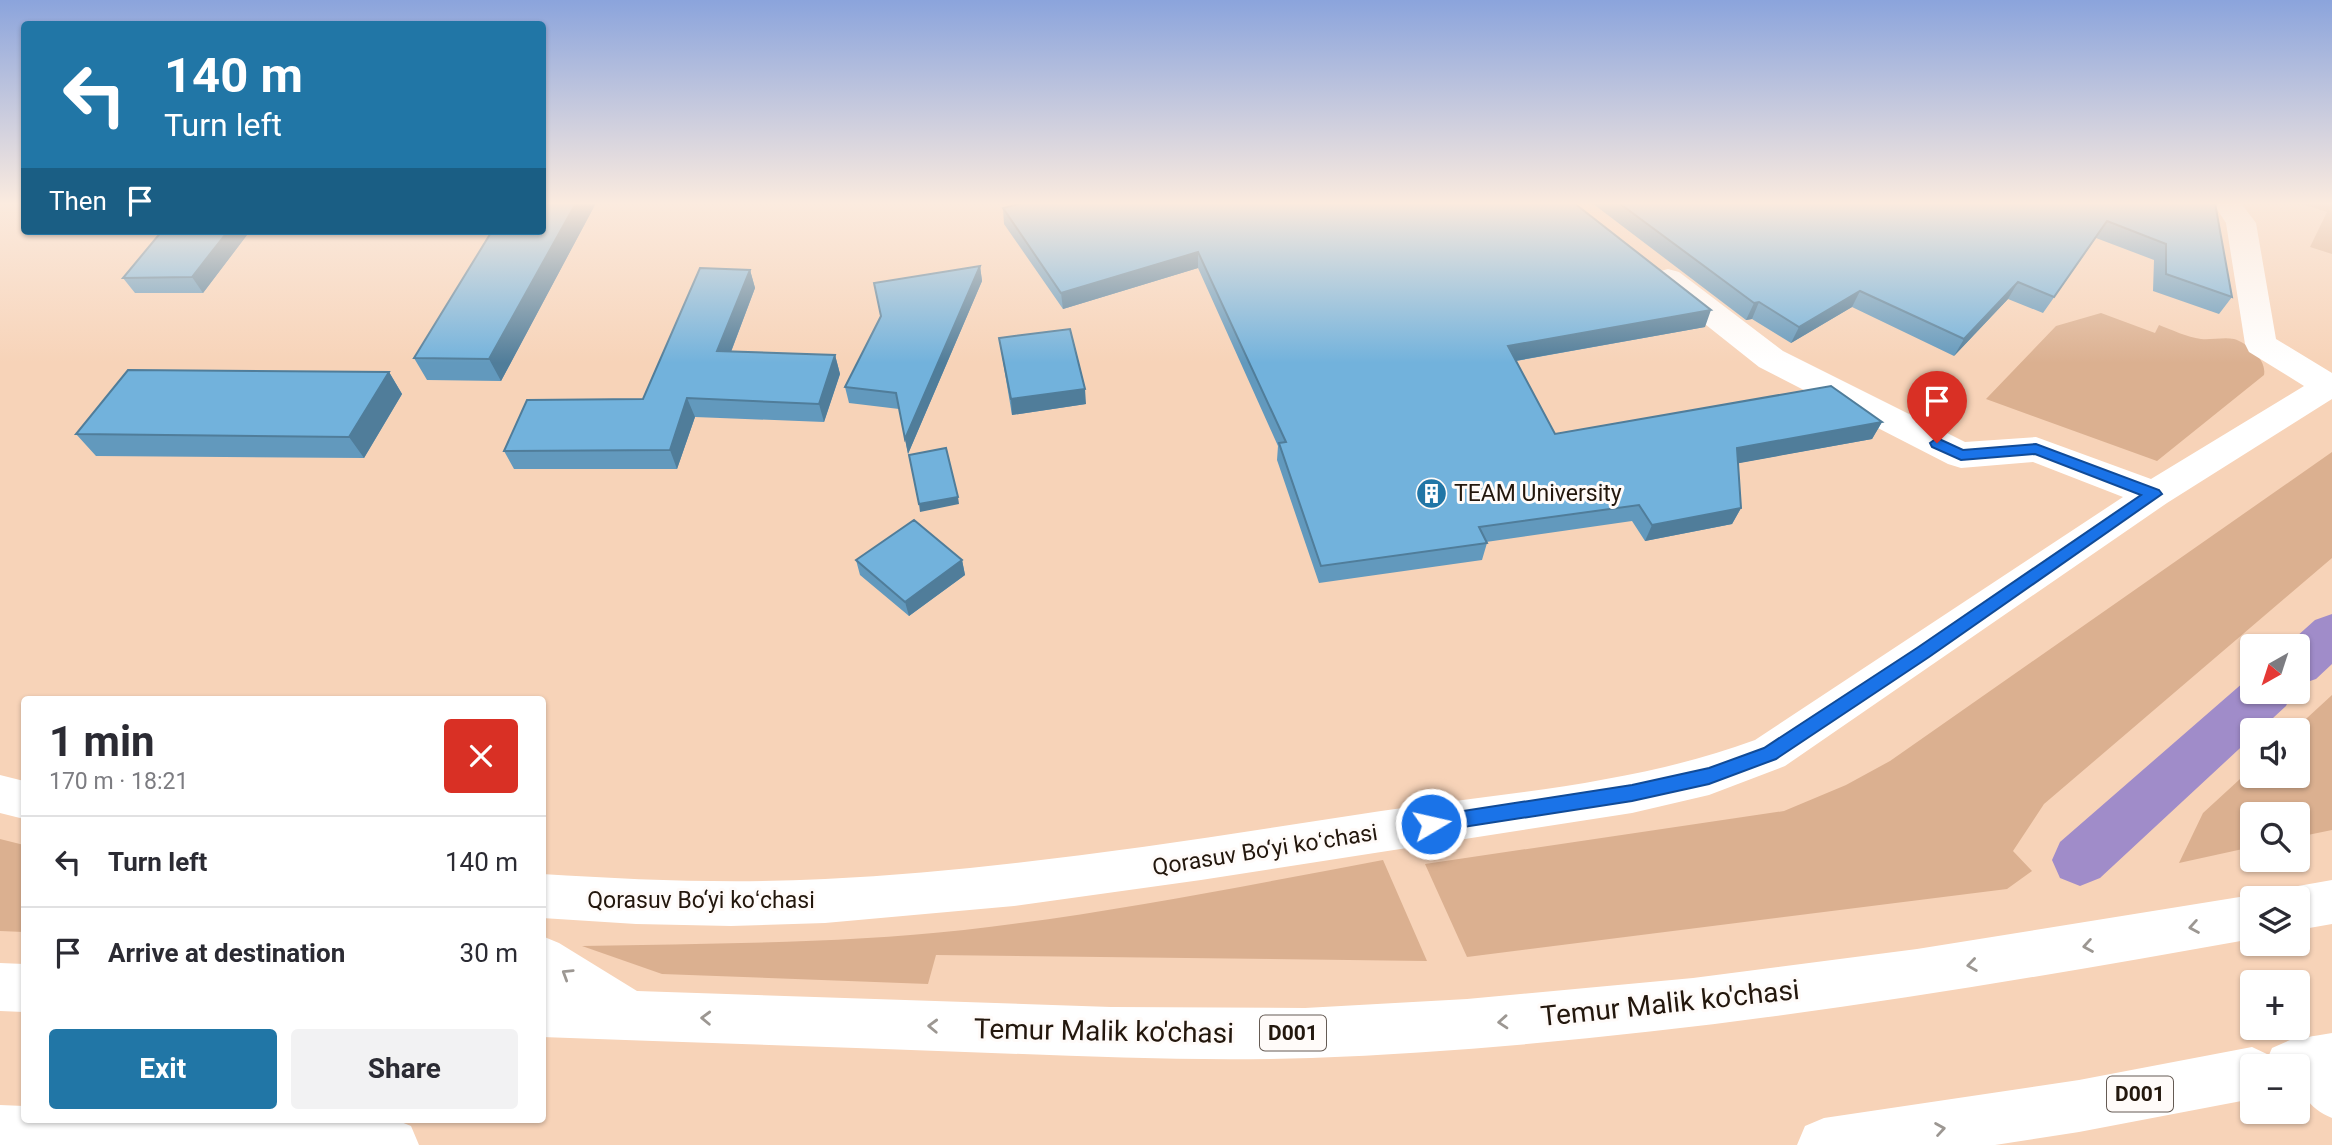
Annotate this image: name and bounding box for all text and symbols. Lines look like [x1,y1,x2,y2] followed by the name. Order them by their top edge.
[164,47,303,104] text: 140 m
[49,49,140,140] icon: left
[164,106,282,144] text: Turn left
[121,182,159,220] icon: arrive
[49,186,107,216] text: Then
[1907,371,1967,443] pin
[1918,382,1956,420] icon: arrive
[1414,476,1448,510] building icon: TEAM University
[1454,480,1622,507] place label: TEAM University
[2240,634,2310,704] north arrow
[2240,634,2310,1124] map controls
[49,717,155,766] text: 1 min
[2240,718,2310,788] button: sound
[444,719,518,793] button: close
[49,768,188,795] text: 170 m · 18:21
[1394,787,1468,861] position arrow
[2240,802,2310,872] button: search
[1151,819,1379,881] street label: Qorasuv Bo‘yi koʻchasi
[49,843,87,881] icon: left
[108,847,207,877] text: Turn left
[445,847,518,877] text: 140 m
[2240,886,2310,956] button: layers
[587,887,815,914] street label: Qorasuv Bo‘yi koʻchasi
[2188,919,2200,934] one-way arrow
[49,934,87,972] icon: arrive
[108,938,345,968] text: Arrive at destination
[460,938,518,968] text: 30 m
[2082,938,2094,953] one-way arrow
[1966,957,1978,972] one-way arrow
[561,970,574,983] one-way arrow
[2240,970,2310,1040] button: +
[1539,973,1801,1033] street label: Temur Malik ko'chasi
[700,1011,711,1026] one-way arrow
[974,1012,1234,1050] street label: Temur Malik ko'chasi
[1498,1014,1509,1029] one-way arrow
[1260,1016,1326,1050] road number: D001
[928,1019,939,1034] one-way arrow
[49,1029,277,1109] button: Exit
[291,1029,518,1109] button: Share
[2240,1054,2310,1124] button: −
[2107,1076,2173,1112] road number: D001
[1934,1122,1946,1137] one-way arrow

